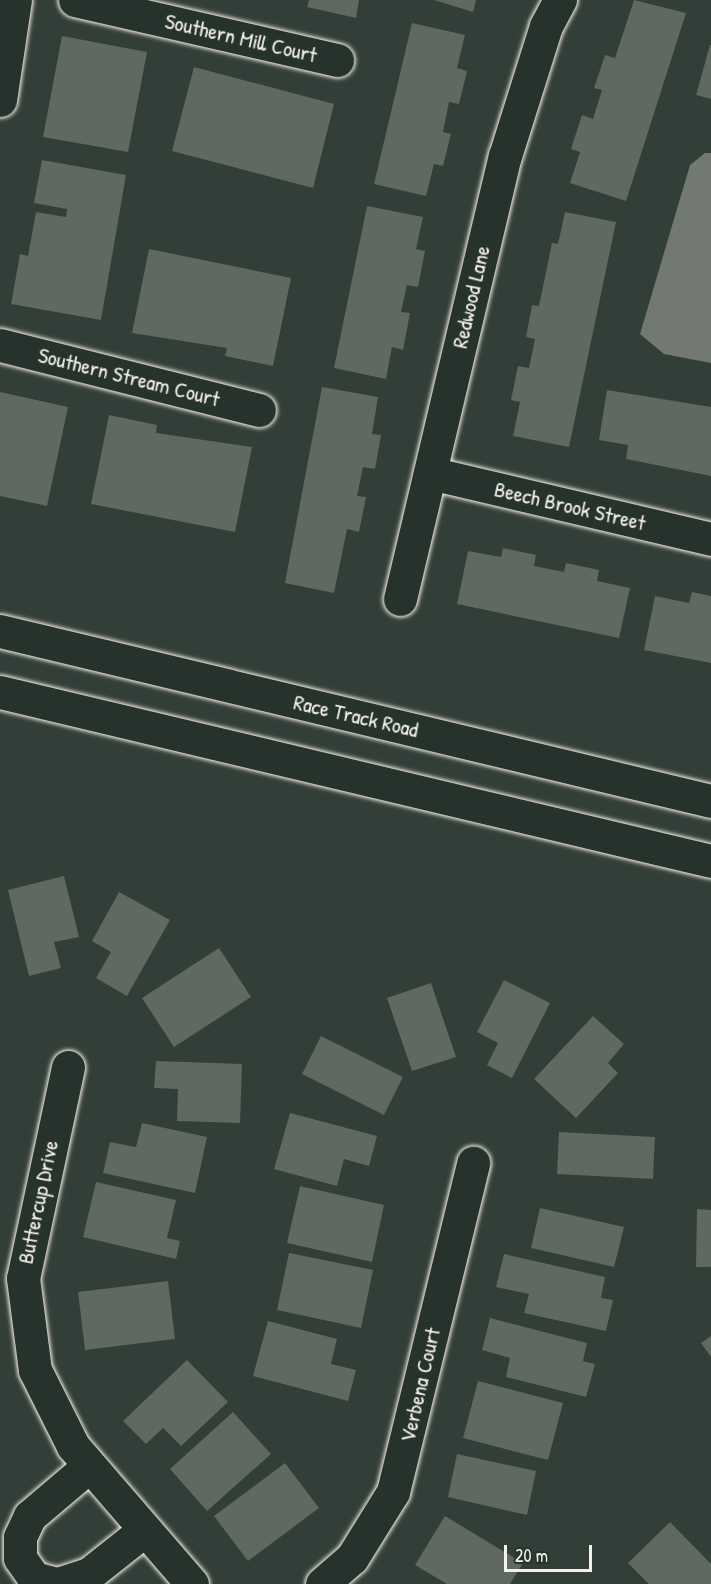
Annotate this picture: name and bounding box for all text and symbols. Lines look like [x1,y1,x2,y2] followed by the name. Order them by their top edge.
[162,8,320,68] street label: Southern Mill Court
[446,243,496,351] street label: Redwood Lane
[36,342,222,412] street label: Southern Stream Court
[492,476,648,536] street label: Beech Brook Street
[291,689,421,743] street label: Race Track Road
[12,1138,64,1266] street label: Buttercup Drive
[394,1325,446,1445] street label: Verbena Court
[507,1533,596,1571] scale bar
[515,1543,548,1568] text: 20 m

